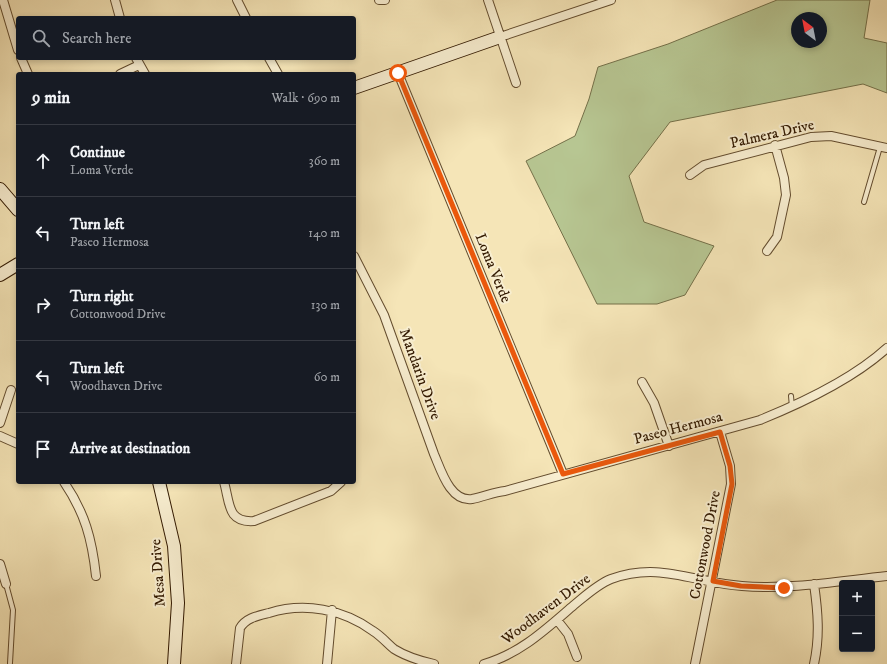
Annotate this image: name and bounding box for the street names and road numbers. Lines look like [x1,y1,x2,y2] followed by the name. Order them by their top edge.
[728,115,816,153] street label: Palmera Drive
[470,231,516,305] street label: Loma Verde
[395,326,445,422] street label: Mandarin Drive
[632,407,725,449] street label: Paseo Hermosa
[685,489,725,601] street label: Cottonwood Drive
[146,539,170,607] street label: Mesa Drive
[497,569,594,649] street label: Woodhaven Drive

